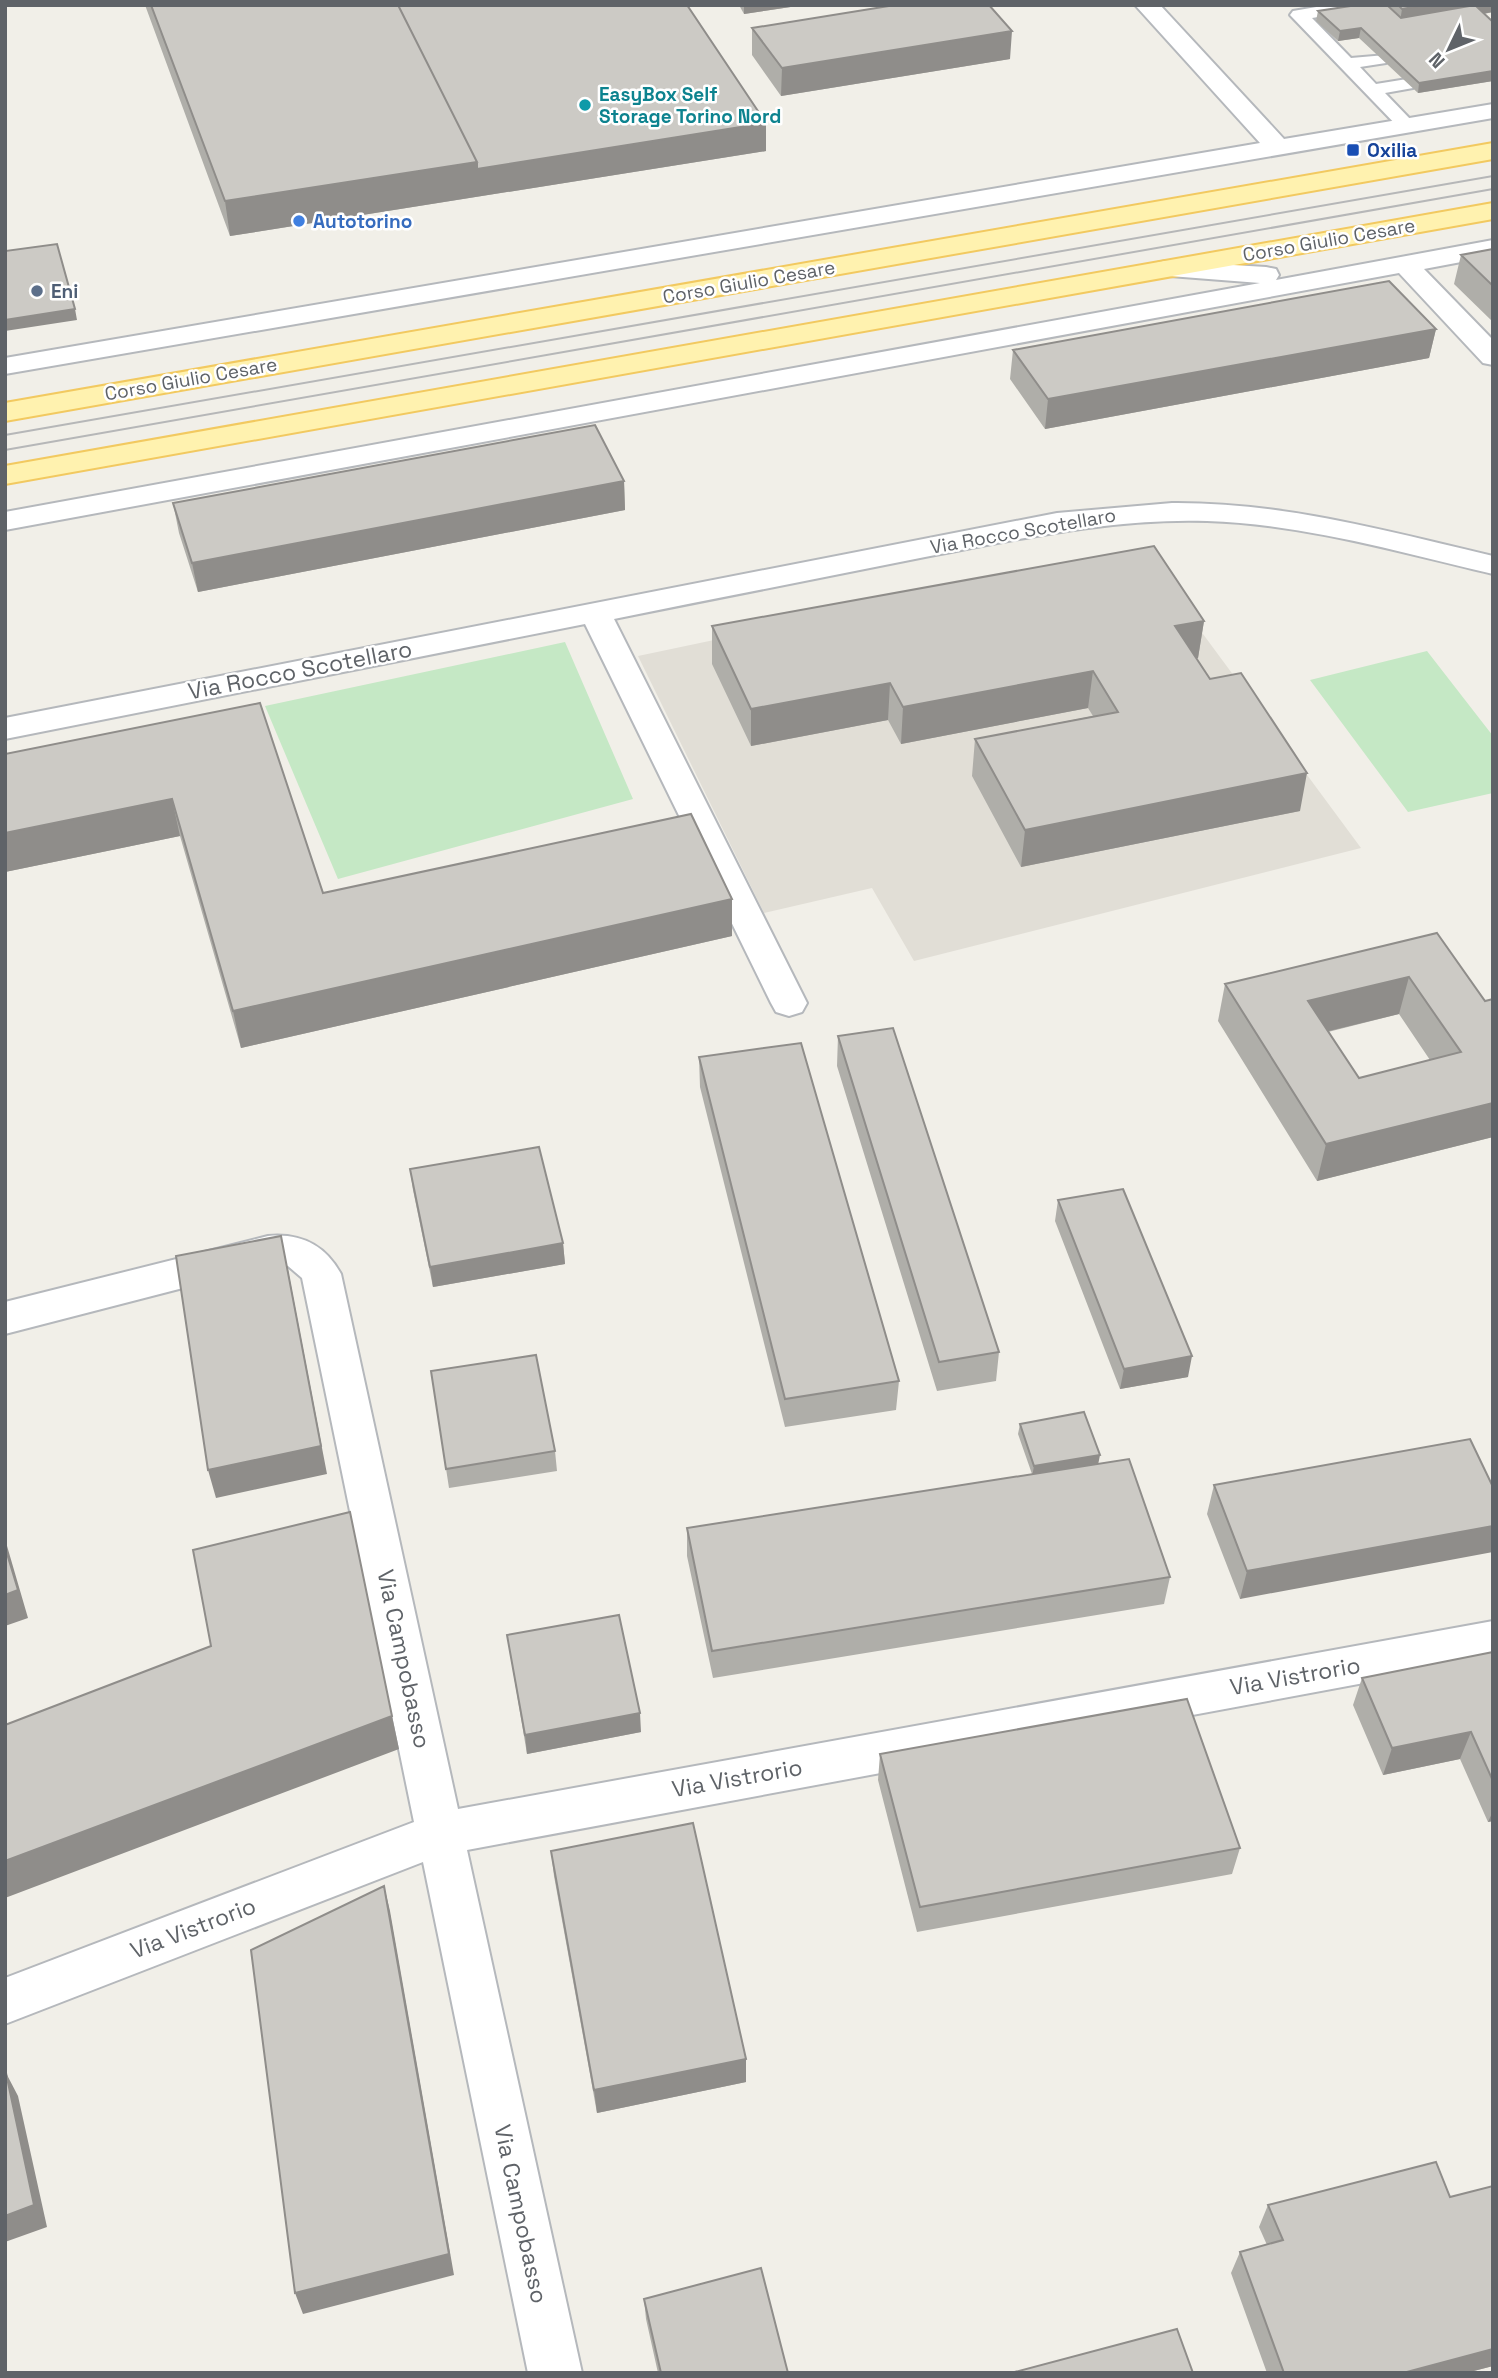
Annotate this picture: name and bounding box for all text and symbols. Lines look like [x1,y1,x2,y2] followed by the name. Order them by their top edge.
[1414,14,1484,84] north arrow
[1423,47,1450,73] text: N
[599,82,781,129] place label: EasyBox Self Storage Torino Nord
[577,97,593,113] marker: EasyBox Self Storage Torino Nord
[1367,138,1417,163] place label: Oxilia
[1345,142,1361,158] marker: Oxilia
[313,209,412,234] place label: Autotorino
[291,213,307,229] marker: Autotorino
[1241,213,1417,267] street label: Corso Giulio Cesare
[661,255,837,309] street label: Corso Giulio Cesare
[51,279,78,304] place label: Eni
[29,283,45,299] marker: Eni
[103,352,279,406] street label: Corso Giulio Cesare
[928,502,1118,560] street label: Via Rocco Scotellaro
[185,634,415,706] street label: Via Rocco Scotellaro
[370,1567,438,1751] street label: Via Campobasso
[1227,1650,1363,1702] street label: Via Vistrorio
[669,1752,805,1804] street label: Via Vistrorio
[126,1890,260,1966] street label: Via Vistrorio
[487,2122,555,2306] street label: Via Campobasso

